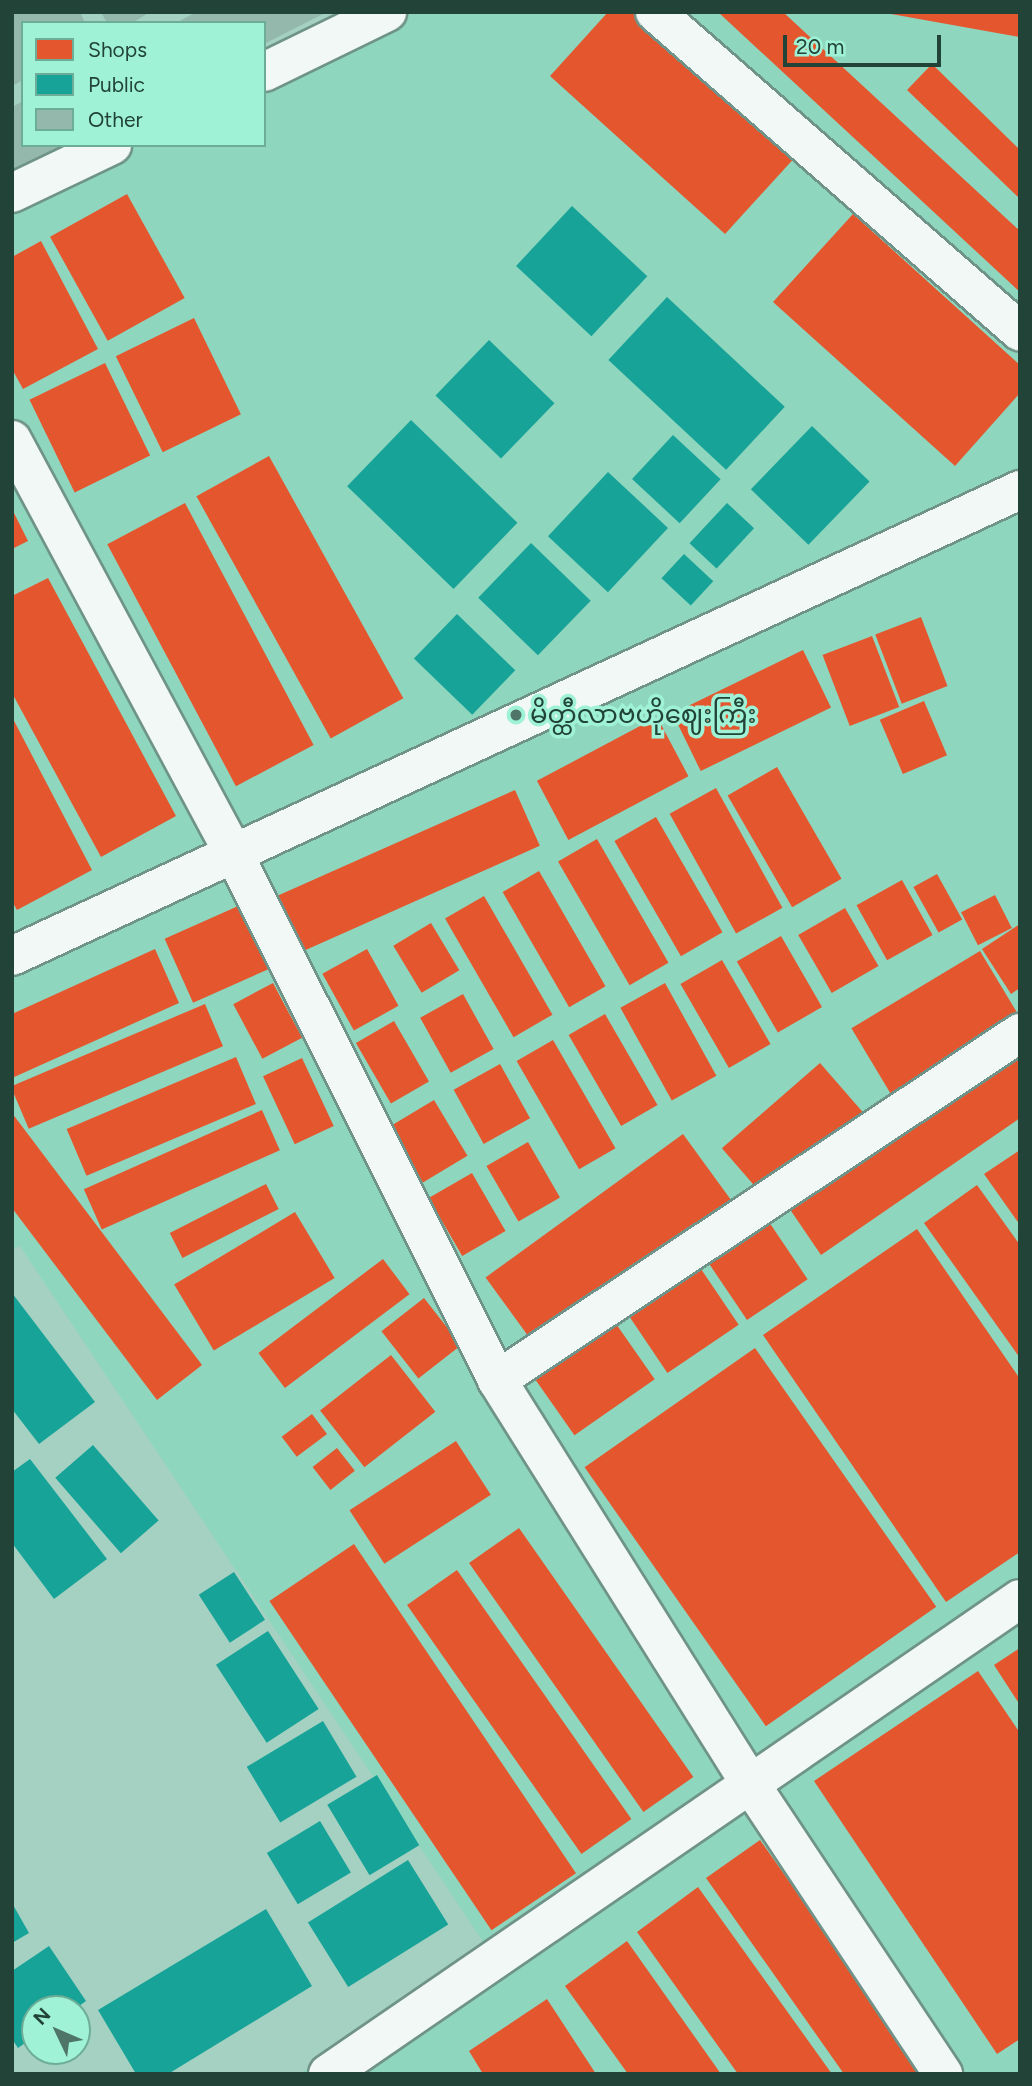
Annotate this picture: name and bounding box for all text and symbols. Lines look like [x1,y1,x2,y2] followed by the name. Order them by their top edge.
[21,21,266,147] legend
[787,21,944,65] scale bar
[796,34,844,59] text: 20 m
[88,37,147,62] text: Shops
[88,72,145,97] text: Public
[88,107,143,132] text: Other
[530,699,757,731] place label: မိတ္ထီလာဗဟိုဈေးကြီး
[508,707,524,723] marker: မိတ္ထီလာဗဟိုဈေးကြီး
[21,1995,91,2065] north arrow
[29,2003,55,2030] text: N

